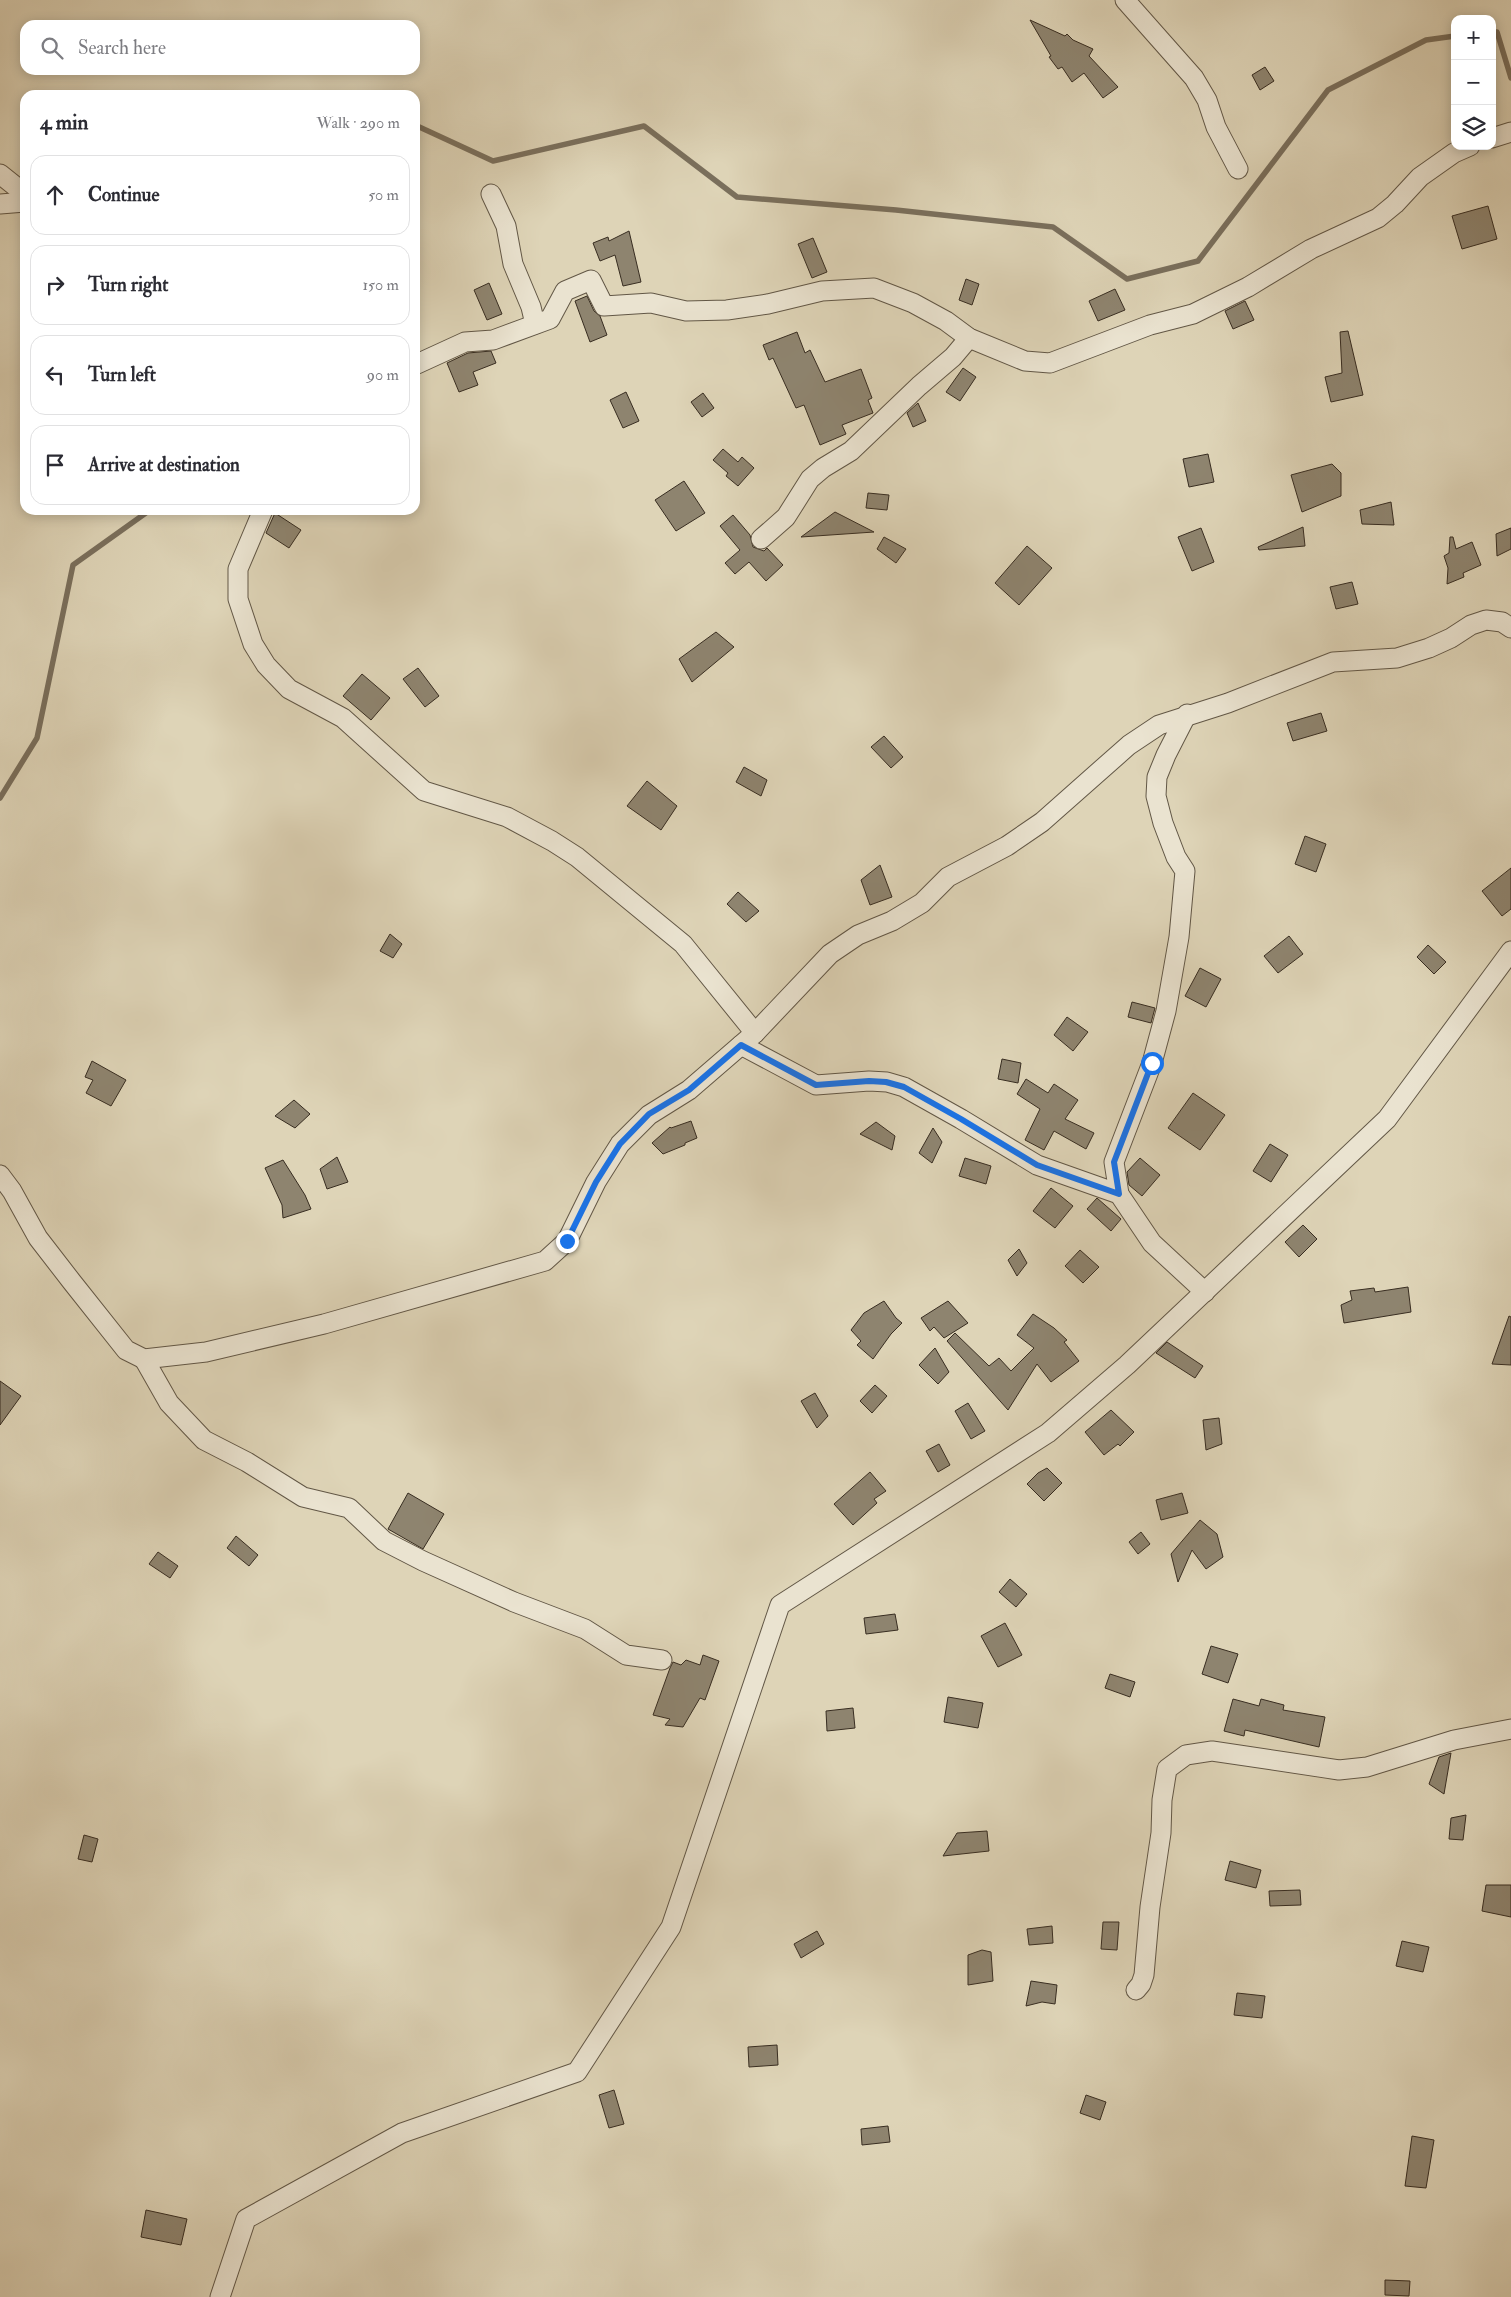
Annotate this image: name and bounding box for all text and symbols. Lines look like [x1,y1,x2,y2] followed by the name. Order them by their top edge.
[1451,15,1496,150] map controls
[1451,15,1496,60] button: +
[20,20,420,75] search box
[38,34,66,62] icon: search
[78,36,166,60] text: Search here
[1451,60,1496,105] button: −
[1451,105,1496,150] button: layers
[40,109,88,136] text: 4 min
[317,113,400,133] text: Walk · 290 m
[41,181,69,209] icon: ahead
[88,183,159,207] text: Continue
[368,185,399,205] text: 50 m
[41,271,69,299] icon: right
[88,273,168,297] text: Turn right
[362,275,399,295] text: 150 m
[41,361,69,389] icon: left
[88,363,156,387] text: Turn left
[367,365,399,385] text: 90 m
[41,451,69,479] icon: arrive
[88,453,240,477] text: Arrive at destination
[1141,1052,1164,1075] route start
[556,1230,579,1253] route end

